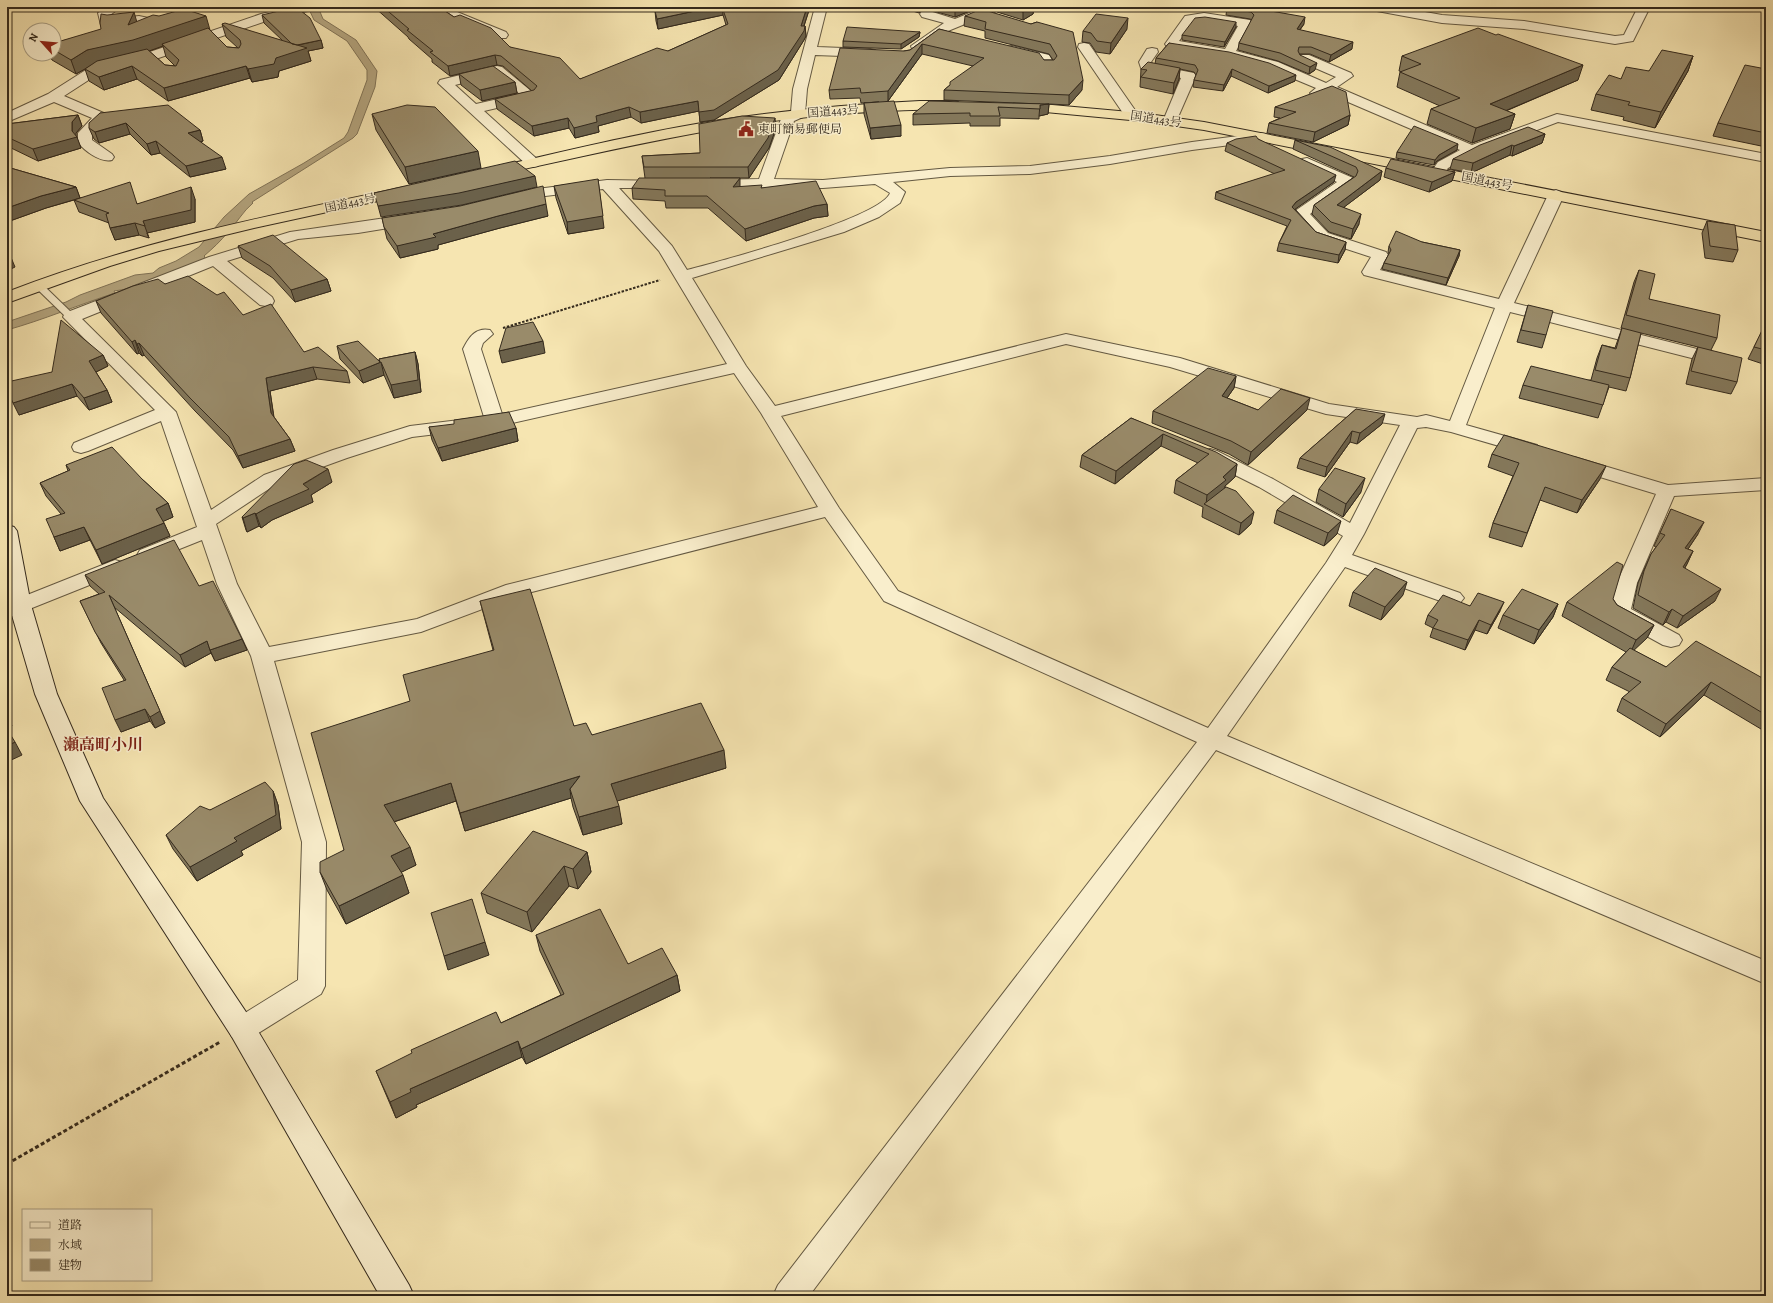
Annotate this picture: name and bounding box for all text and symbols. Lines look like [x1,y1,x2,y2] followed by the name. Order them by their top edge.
[22,22,62,62] north arrow
[25,31,42,45] text: N
[806,101,860,121] street label: 国道443号
[1129,107,1183,131] street label: 国道443号
[737,120,755,138] public building icon: 東町簡易郵便局
[758,121,842,137] place label: 東町簡易郵便局
[1460,168,1514,194] street label: 国道443号
[323,190,377,216] street label: 国道443号
[63,734,143,756] district label: 瀬高町小川
[22,1209,152,1281] legend
[58,1217,82,1233] text: 道路
[58,1237,82,1253] text: 水域
[58,1257,82,1273] text: 建物

